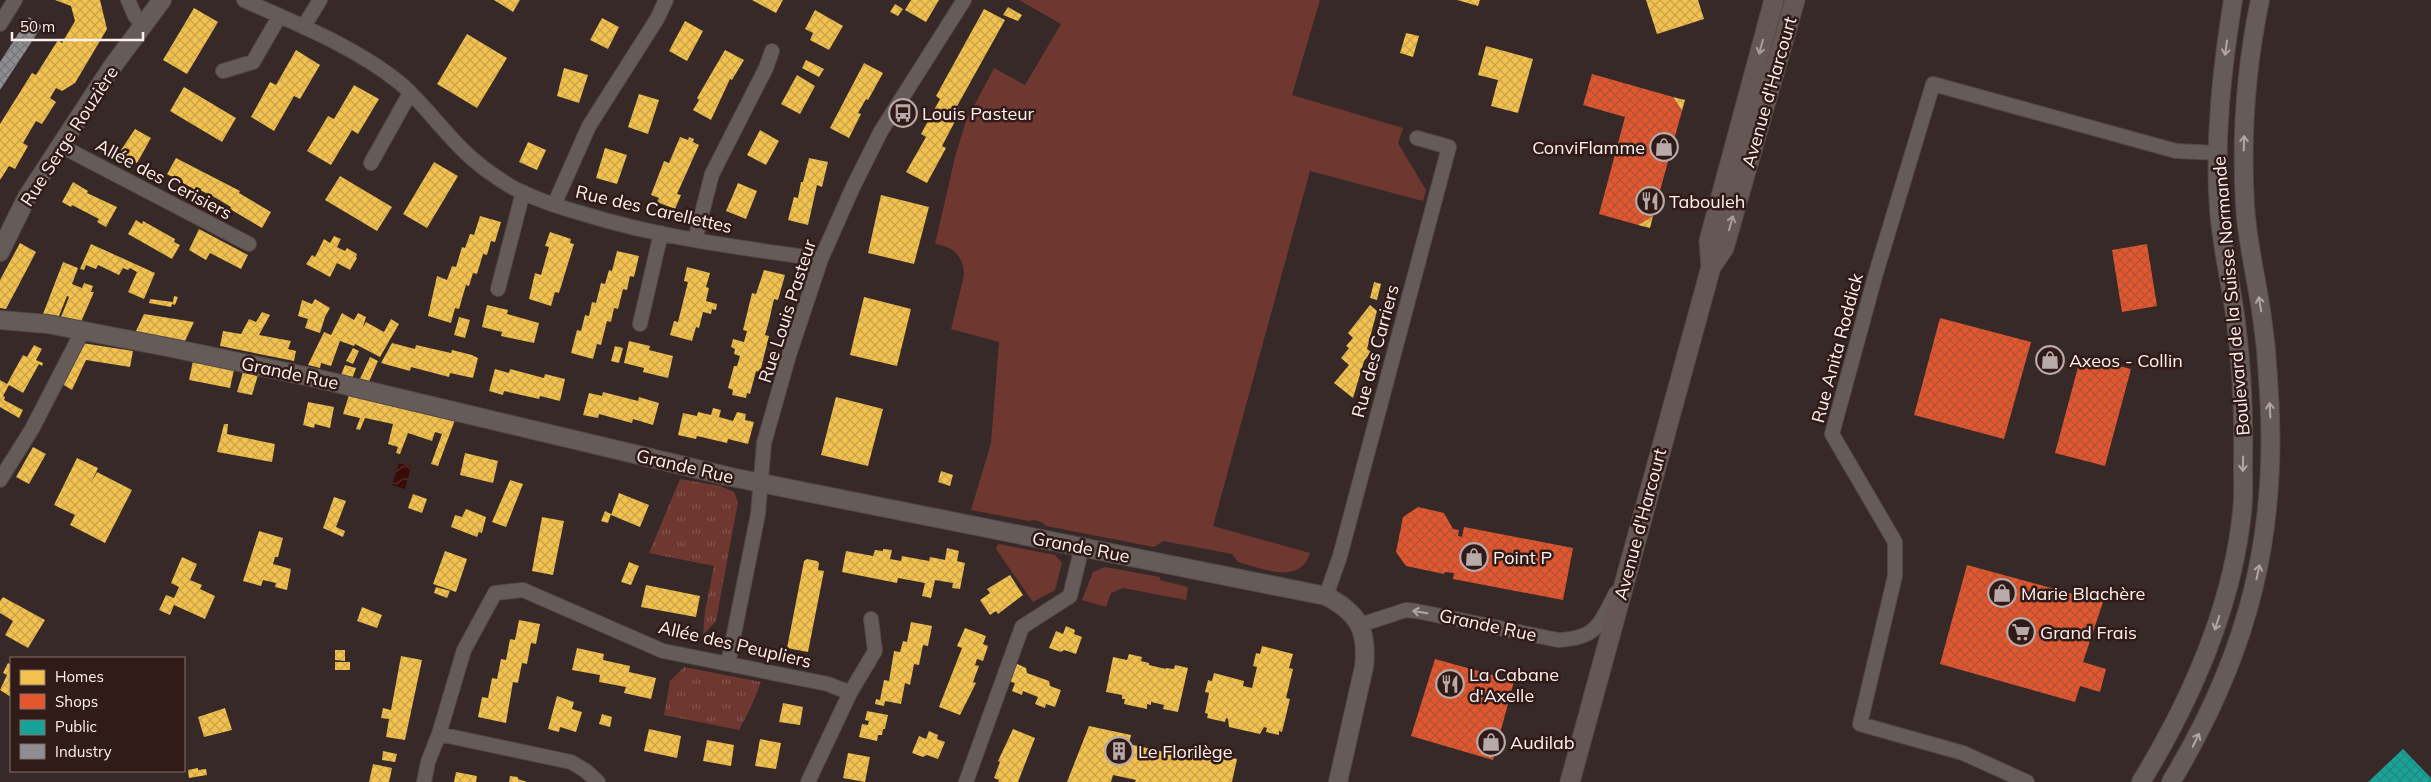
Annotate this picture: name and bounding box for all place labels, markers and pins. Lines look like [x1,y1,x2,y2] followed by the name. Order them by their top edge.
[888,98,918,128] bus stop icon: Louis Pasteur
[922,102,1035,125] place label: Louis Pasteur
[1649,132,1679,162] shop icon: ConviFlamme
[1532,136,1645,159] place label: ConviFlamme
[1635,186,1665,216] restaurant icon: Tabouleh
[1669,190,1745,213] place label: Tabouleh
[2035,345,2065,375] shop icon: Axeos - Collin
[2069,349,2183,372] place label: Axeos - Collin
[1459,542,1489,572] shop icon: Point P
[1493,546,1552,569] place label: Point P
[1987,578,2017,608] shop icon: Marie Blachère
[2021,582,2145,605] place label: Marie Blachère
[2006,617,2036,647] supermarket icon: Grand Frais
[2040,621,2137,644] place label: Grand Frais
[1469,663,1559,707] place label: La Cabane d'Axelle
[1435,669,1465,699] restaurant icon: La Cabane d'Axelle
[1476,727,1506,757] shop icon: Audilab
[1510,731,1575,754] place label: Audilab
[1104,736,1134,766] building icon: Le Florilège
[1138,740,1232,763] place label: Le Florilège

